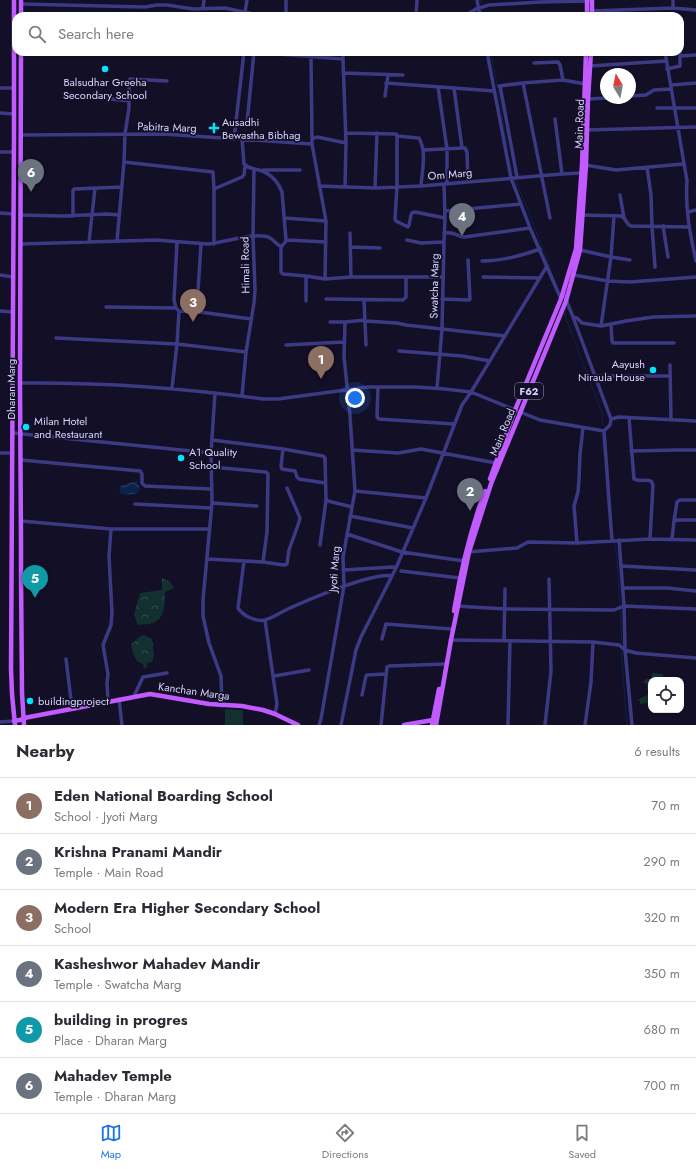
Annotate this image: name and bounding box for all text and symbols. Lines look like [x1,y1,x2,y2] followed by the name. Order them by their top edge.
[12,12,684,56] search box
[26,23,48,45] icon: search
[58,23,134,45] text: Search here
[100,64,110,74] marker: Balsudhar Greeha Secondary School
[600,68,636,104] north arrow
[63,74,147,103] place label: Balsudhar Greeha Secondary School
[570,99,588,149] street label: Main Road
[222,114,300,143] place label: Ausadhi Bewastha Bibhag
[137,118,197,136] street label: Pabitra Marg
[209,123,219,133] marker: Ausadhi Bewastha Bibhag
[18,159,44,192] pin: 6
[427,164,473,184] street label: Om Marg
[449,203,475,236] pin: 4
[237,236,253,294] street label: Himali Road
[425,253,443,319] street label: Swatcha Marg
[180,289,206,322] pin: 3
[308,346,334,379] pin: 1
[578,356,645,385] place label: Aayush Niraula House
[3,359,19,419] street label: Dharan Marg
[648,365,658,375] marker: Aayush Niraula House
[515,383,543,399] road number: F62
[345,388,365,408] your location
[485,406,519,458] street label: Main Road
[34,413,102,442] place label: Milan Hotel and Restaurant
[21,422,31,432] marker: Milan Hotel and Restaurant
[189,444,237,473] place label: A1 Quality School
[176,453,186,463] marker: A1 Quality School
[457,478,483,511] pin: 2
[324,545,344,595] street label: Jyoti Marg
[22,565,48,598] pin: 5
[648,677,684,713] map controls
[648,677,684,713] button: locate
[157,678,231,704] street label: Kanchan Marga
[38,693,109,709] place label: buildingproject
[25,696,35,706] marker: buildingproject
[16,739,74,763] text: Nearby
[634,742,680,761] text: 6 results
[54,785,273,807] text: Eden National Boarding School
[26,796,32,815] text: 1
[651,796,680,815] text: 70 m
[54,807,158,826] text: School · Jyoti Marg
[54,841,222,863] text: Krishna Pranami Mandir
[25,852,33,871] text: 2
[643,852,680,871] text: 290 m
[54,863,163,882] text: Temple · Main Road
[54,897,320,919] text: Modern Era Higher Secondary School
[25,908,33,927] text: 3
[644,908,680,927] text: 320 m
[54,919,91,938] text: School
[54,953,260,975] text: Kasheshwor Mahadev Mandir
[24,964,34,983] text: 4
[644,964,680,983] text: 350 m
[54,975,181,994] text: Temple · Swatcha Marg
[54,1009,188,1031] text: building in progres
[25,1020,33,1039] text: 5
[644,1020,680,1039] text: 680 m
[54,1031,167,1050] text: Place · Dharan Marg
[54,1065,172,1087] text: Mahadev Temple
[25,1076,33,1095] text: 6
[644,1076,680,1095] text: 700 m
[54,1087,176,1106] text: Temple · Dharan Marg
[100,1122,122,1162] tab: Map
[322,1122,368,1162] tab: Directions
[568,1122,596,1162] tab: Saved

